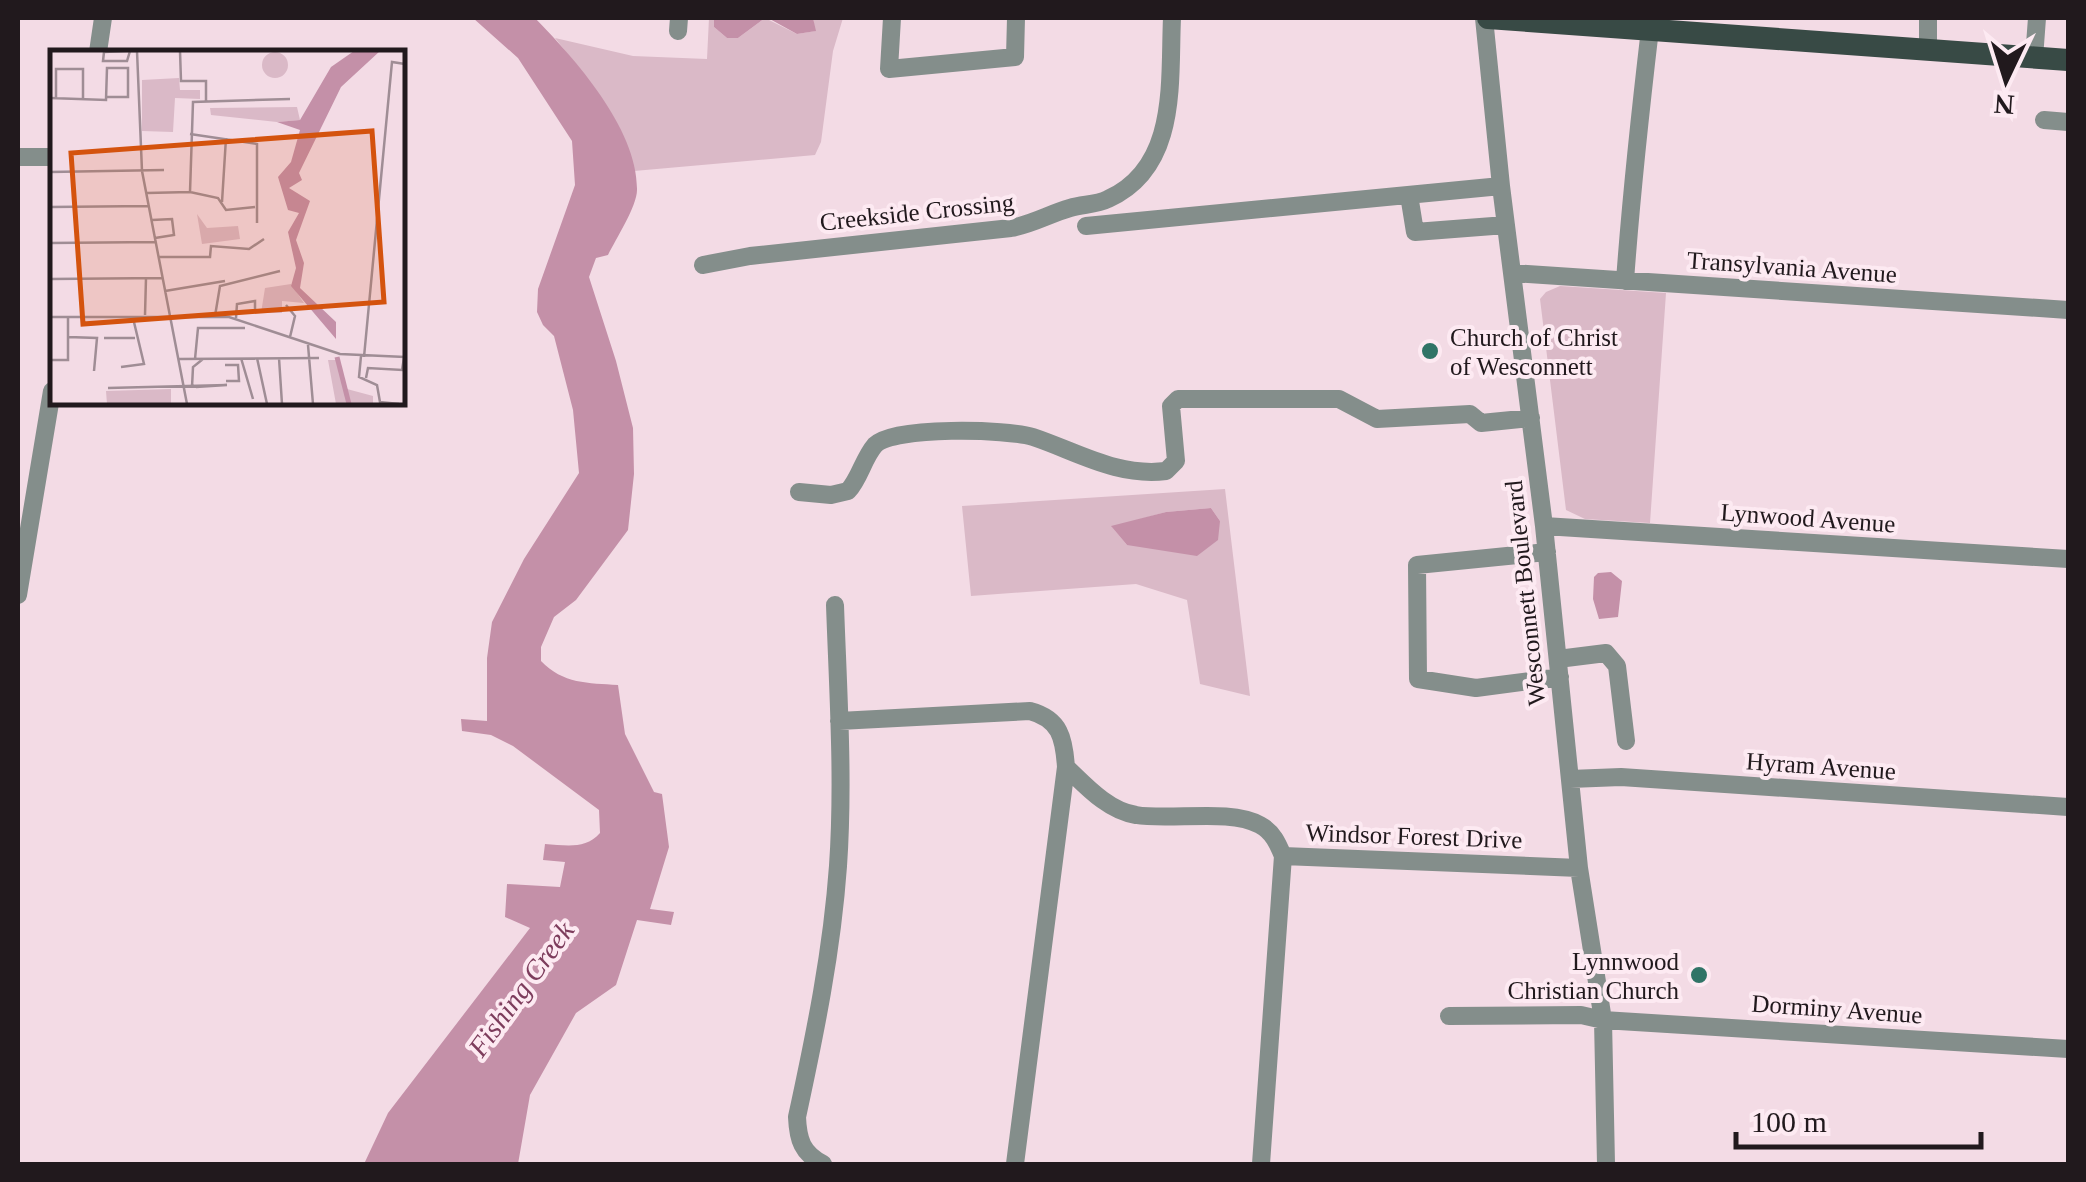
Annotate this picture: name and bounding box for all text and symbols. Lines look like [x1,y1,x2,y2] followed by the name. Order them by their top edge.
[1956,30,2056,130] north arrow
[50,50,405,405] inset map
[1993,88,2015,121] text: N
[819,188,1016,236] street label: Creekside Crossing
[1686,246,1898,288] street label: Transylvania Avenue
[1450,324,1618,380] place label: Church of Christ of Wesconnett
[1419,340,1441,362] marker: Church of Christ of Wesconnett
[1500,479,1550,707] street label: Wesconnett Boulevard
[1720,498,1896,538] street label: Lynwood Avenue
[1745,747,1897,785] street label: Hyram Avenue
[1305,819,1523,853] street label: Windsor Forest Drive
[461,915,580,1063] water label: Fishing Creek
[1507,948,1679,1004] place label: Lynnwood Christian Church
[1688,964,1710,986] marker: Lynnwood Christian Church
[1751,990,1923,1028] street label: Dorminy Avenue
[1736,1087,1981,1149] scale bar
[1751,1105,1827,1138] text: 100 m

